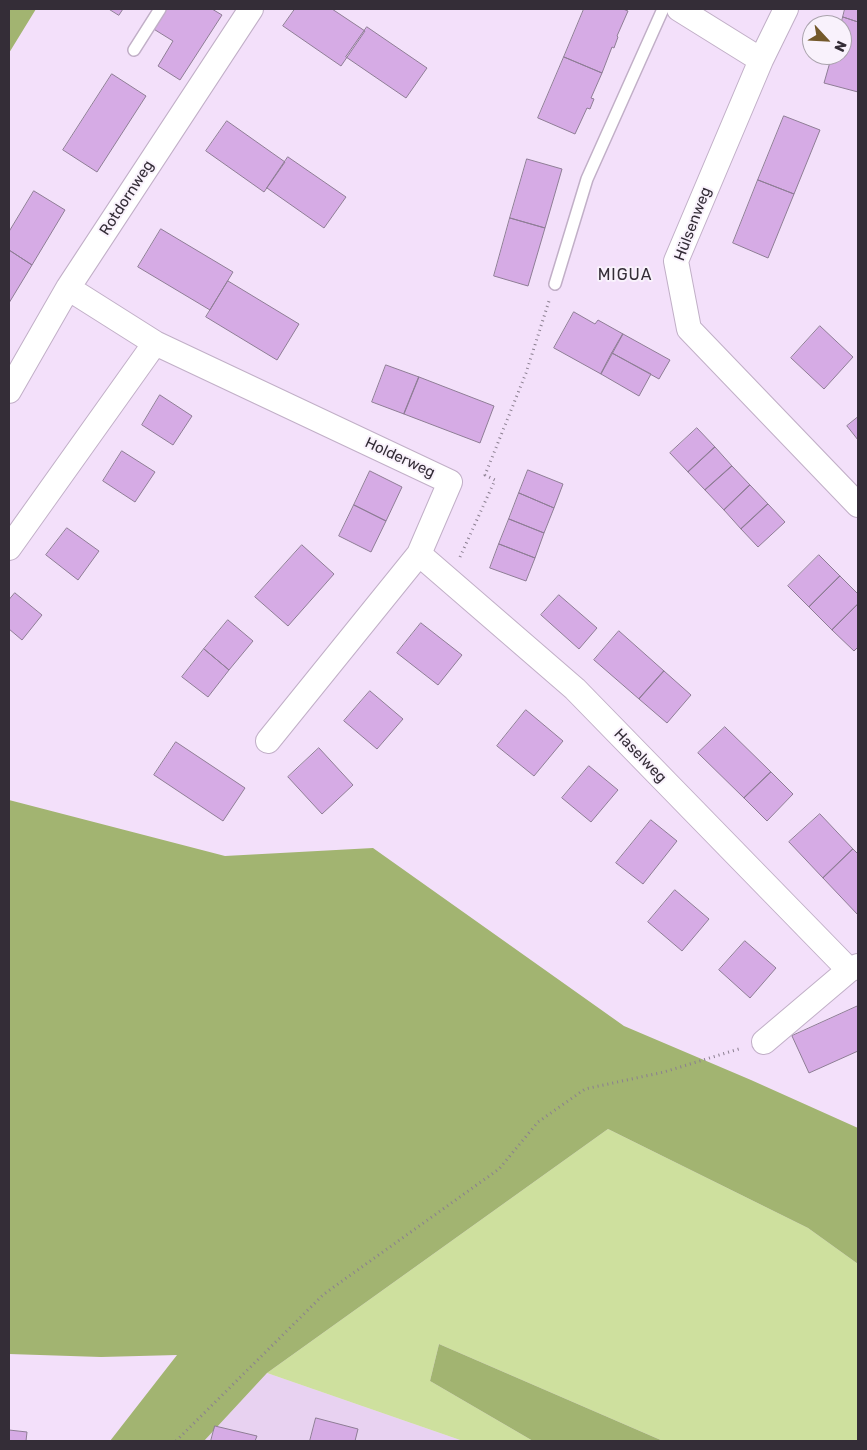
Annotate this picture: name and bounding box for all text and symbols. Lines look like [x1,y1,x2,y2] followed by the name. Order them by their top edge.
[802,15,852,65] north arrow
[830,38,850,54] text: N
[96,157,158,239] street label: Rotdornweg
[671,185,715,263] street label: Hülsenweg
[597,265,653,285] district label: MIGUA
[362,434,438,482] street label: Holderweg
[610,725,670,787] street label: Haselweg

